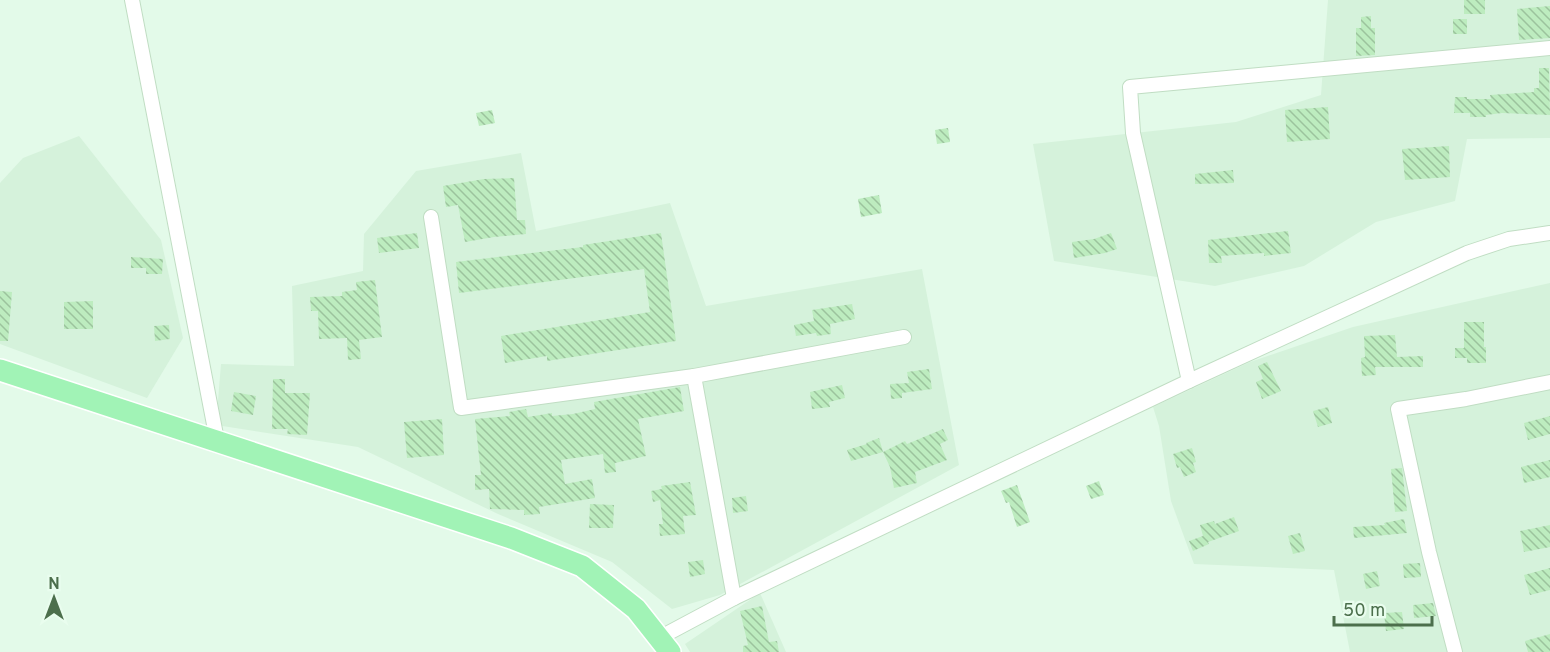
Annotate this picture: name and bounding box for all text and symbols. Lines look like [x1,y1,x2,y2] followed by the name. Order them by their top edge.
[24,568,84,628] north arrow
[48,575,60,595] text: N
[1334,589,1432,627] scale bar
[1343,600,1385,623] text: 50 m

